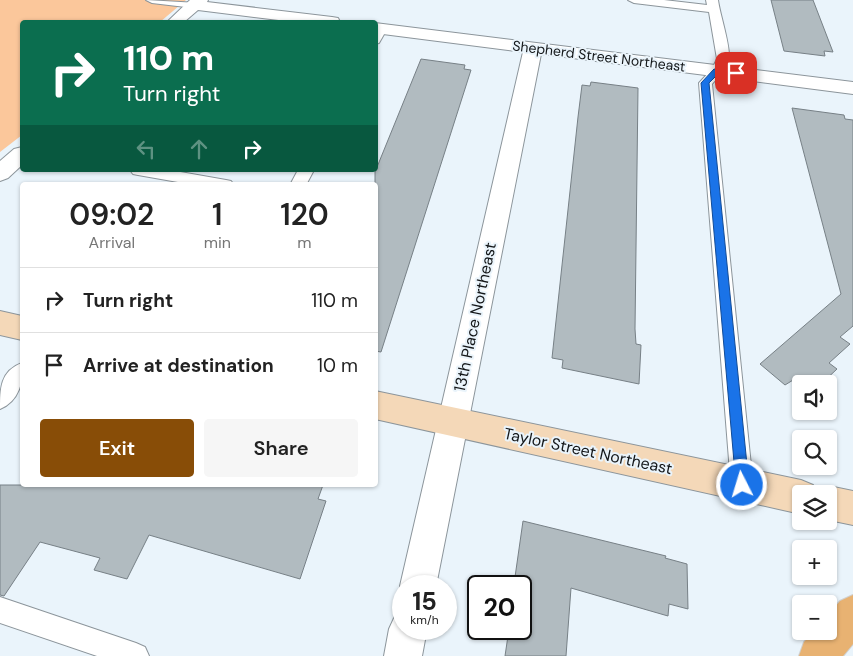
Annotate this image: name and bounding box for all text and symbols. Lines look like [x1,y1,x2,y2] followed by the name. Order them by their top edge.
[123,35,214,81] text: 110 m
[511,36,687,76] street label: Shepherd Street Northeast
[40,40,105,105] icon: right
[715,52,757,94] pin
[722,59,750,87] icon: arrive
[123,79,220,108] text: Turn right
[132,135,160,163] icon: left
[185,135,213,163] icon: ahead
[238,135,266,163] icon: right
[69,195,154,234] text: 09:02
[212,195,223,234] text: 1
[280,195,329,234] text: 120
[89,232,135,253] text: Arrival
[204,232,231,253] text: min
[297,232,312,253] text: m
[449,241,501,393] street label: 13th Place Northeast
[40,286,68,314] icon: right
[83,288,173,313] text: Turn right
[311,288,358,313] text: 110 m
[40,351,68,379] icon: arrive
[83,353,274,378] text: Arrive at destination
[317,353,358,378] text: 10 m
[792,375,837,640] map controls
[792,375,837,420] button: sound
[40,419,194,477] button: Exit
[204,419,358,477] button: Share
[502,423,674,479] street label: Taylor Street Northeast
[792,430,837,475] button: search
[715,458,767,510] position arrow
[792,485,837,530] button: layers
[792,540,837,585] button: +
[467,575,532,640] speed limit sign: 20
[412,585,437,618] text: 15
[792,595,837,640] button: −
[410,612,439,628] text: km/h

